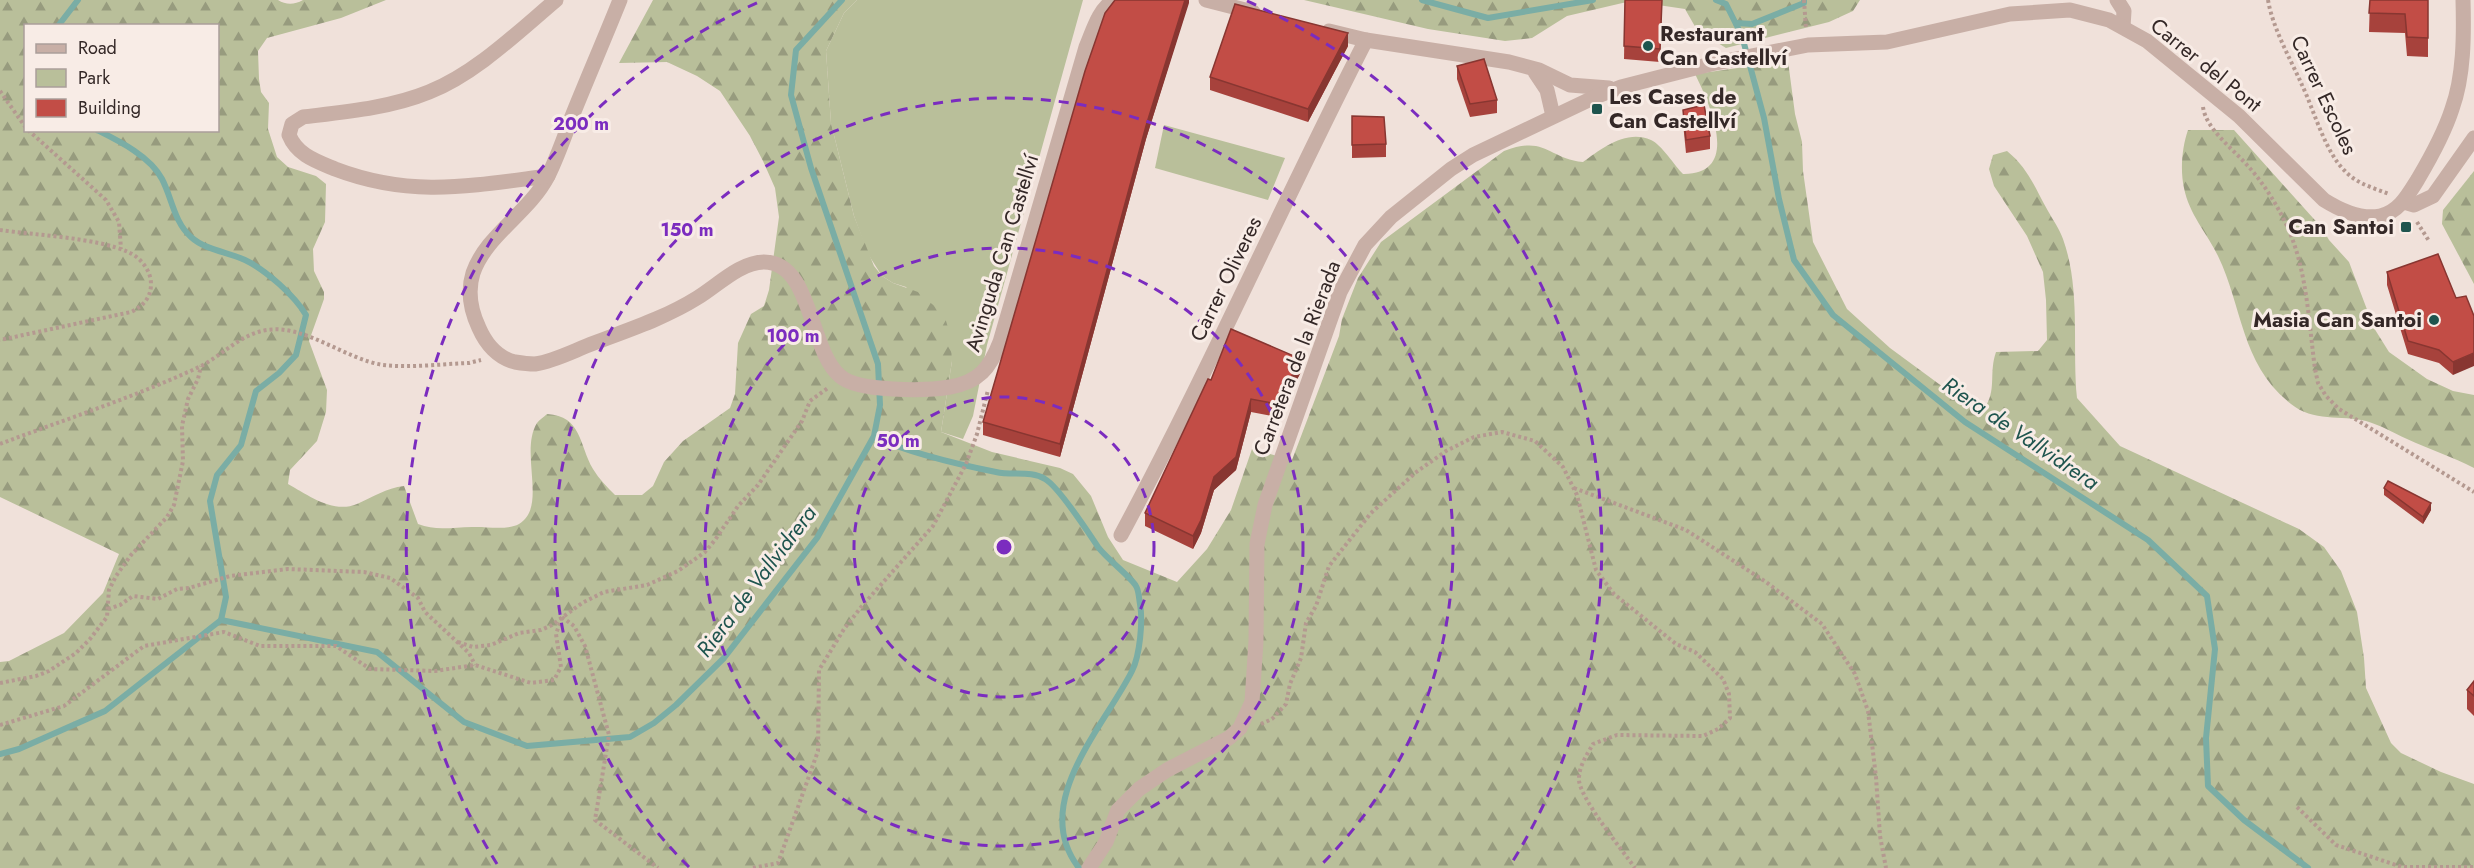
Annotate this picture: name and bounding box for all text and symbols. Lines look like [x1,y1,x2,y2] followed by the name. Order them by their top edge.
[2144,11,2268,119] street label: Carrer del Pont
[1660,19,1788,73] place label: Restaurant Can Castellví
[24,24,219,132] legend
[2283,30,2365,160] street label: Carrer Escoles
[78,35,117,61] text: Road
[1641,39,1655,53] marker: Restaurant Can Castellví
[78,65,110,91] text: Park
[1609,82,1737,136] place label: Les Cases de Can Castellví
[78,95,141,121] text: Building
[1590,102,1604,116] marker: Les Cases de Can Castellví
[553,111,609,137] text: 200 m
[958,149,1047,355] street label: Avinguda Can Castellví
[1183,211,1269,347] street label: Carrer Oliveres
[2288,212,2394,242] place label: Can Santoi
[661,217,713,243] text: 150 m
[2399,220,2413,234] marker: Can Santoi
[1246,256,1348,460] street label: Carretera de la Rierada
[2253,305,2422,335] place label: Masia Can Santoi
[2427,313,2441,327] marker: Masia Can Santoi
[766,323,820,349] text: 100 m
[1936,369,2106,497] water label: Riera de Vallvidrera
[876,428,920,454] text: 50 m
[688,498,824,664] water label: Riera de Vallvidrera
[994,537,1014,557] centre of rings

